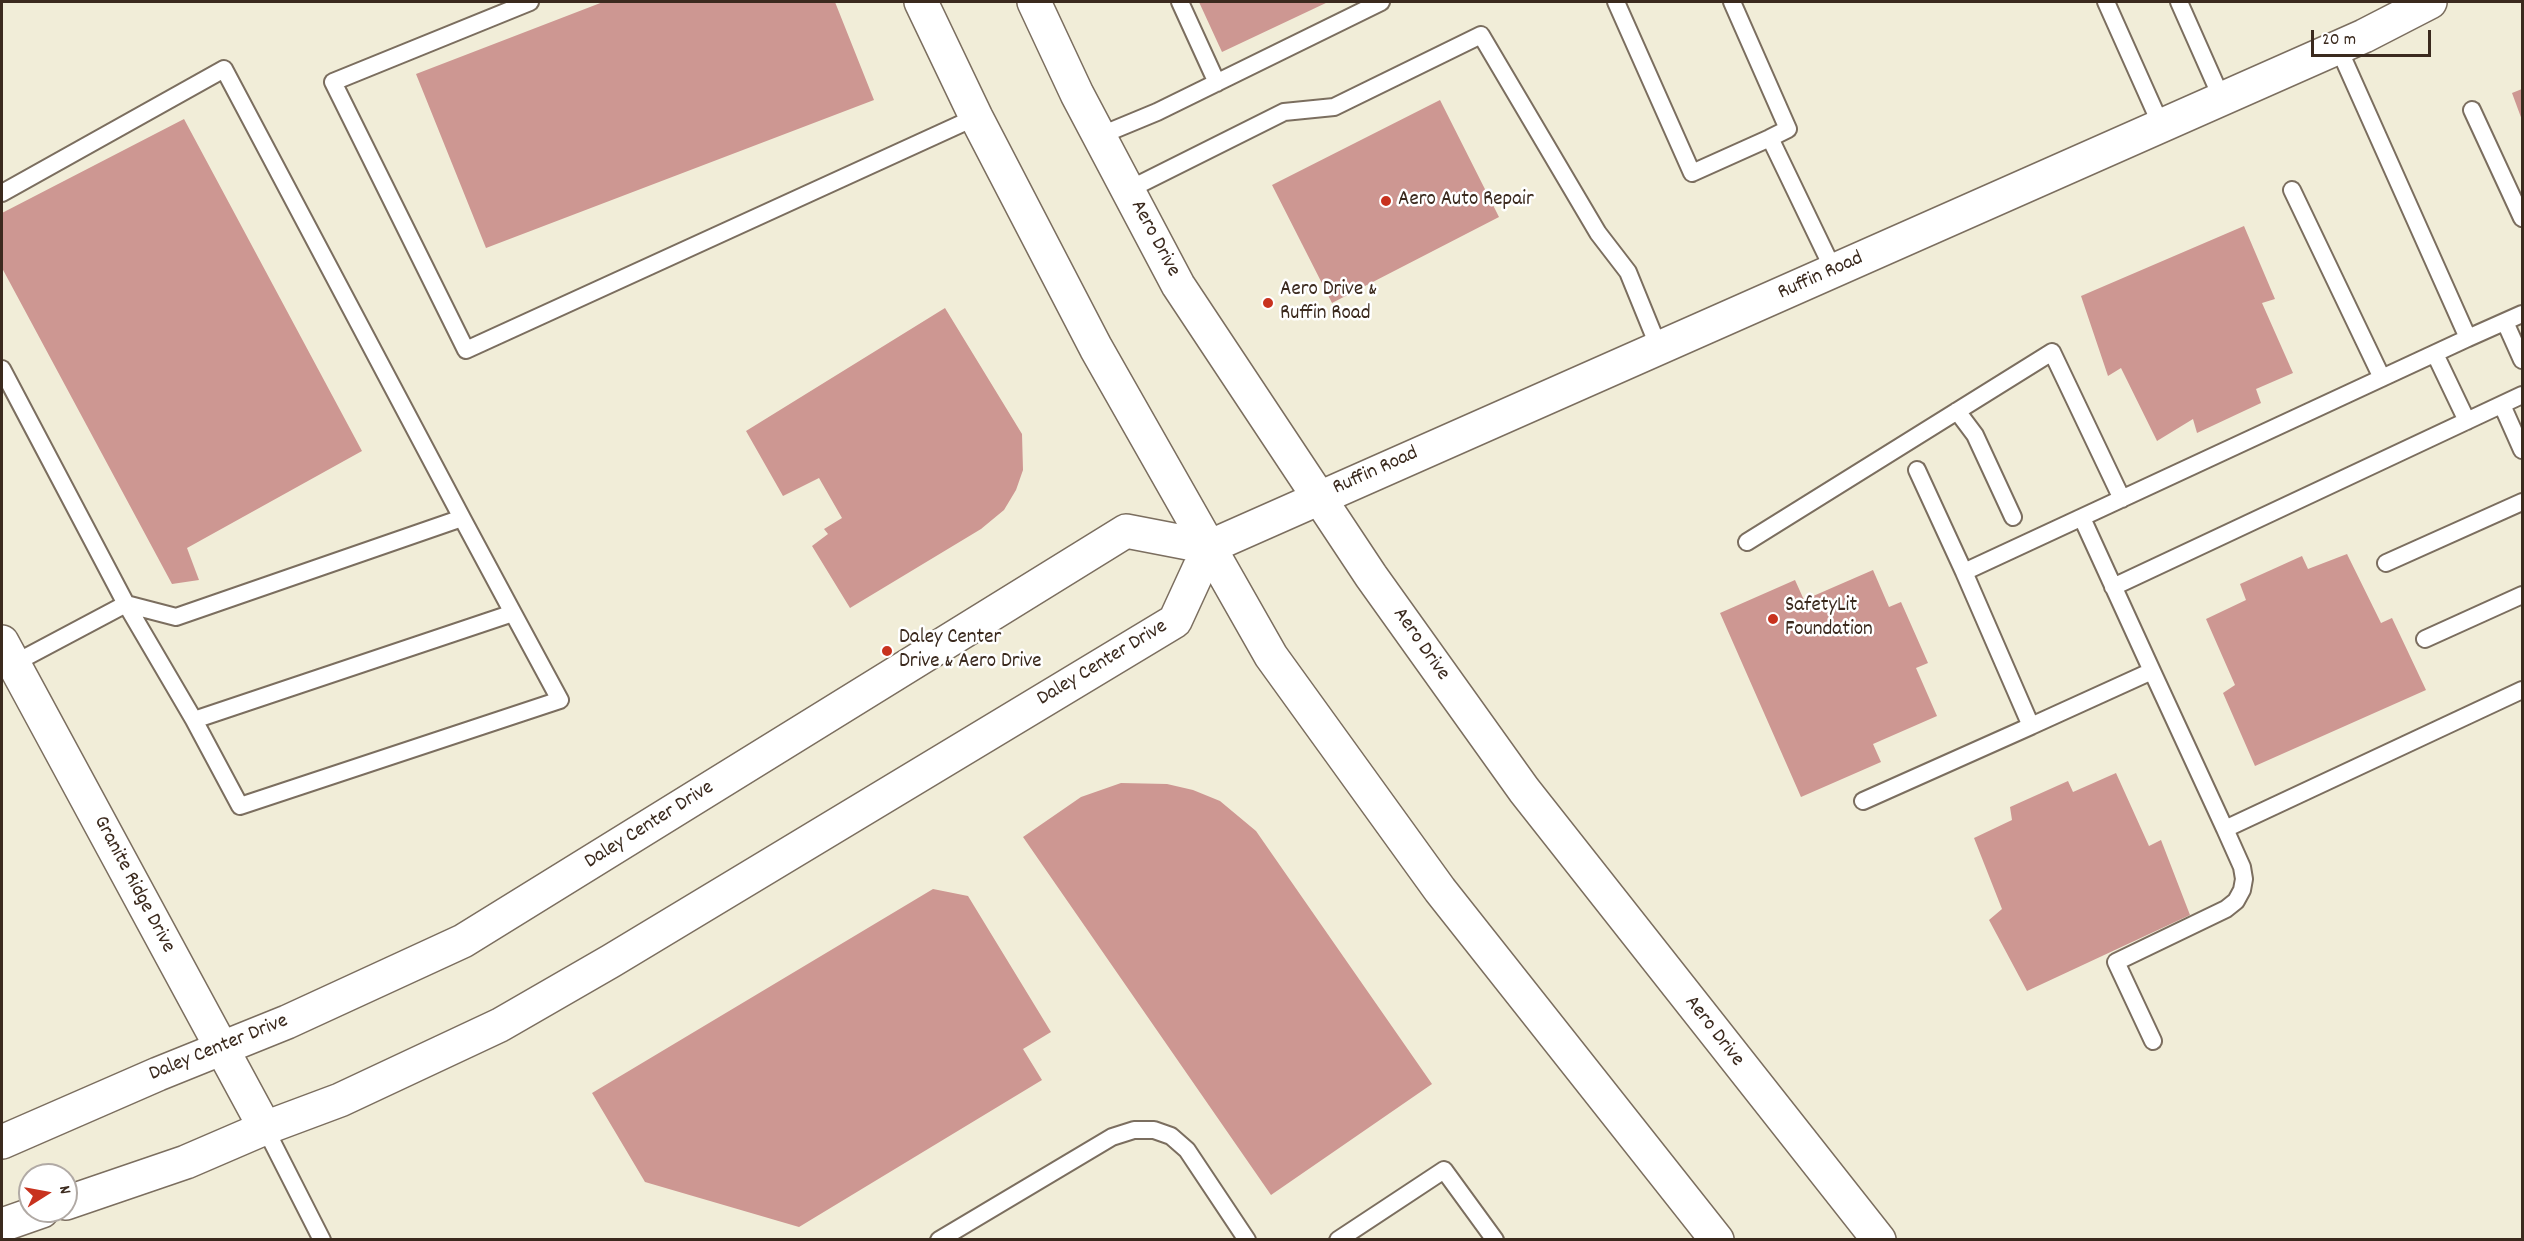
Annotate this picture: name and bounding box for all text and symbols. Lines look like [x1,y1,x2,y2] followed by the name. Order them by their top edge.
[2314,18,2434,56] scale bar
[2322,28,2356,53] text: 20 m
[1398,188,1534,214] place label: Aero Auto Repair
[1379,194,1393,208] marker: Aero Auto Repair
[1123,196,1185,282] street label: Aero Drive
[1775,247,1867,307] street label: Ruffin Road
[1280,278,1377,328] place label: Aero Drive & Ruffin Road
[1261,296,1275,310] marker: Aero Drive & Ruffin Road
[1330,442,1422,502] street label: Ruffin Road
[1785,594,1873,644] place label: SafetyLit Foundation
[1386,604,1454,686] street label: Aero Drive
[1766,612,1780,626] marker: SafetyLit Foundation
[1033,615,1173,713] street label: Daley Center Drive
[899,626,1041,676] place label: Daley Center Drive & Aero Drive
[880,644,894,658] marker: Daley Center Drive & Aero Drive
[581,776,719,876] street label: Daley Center Drive
[86,812,180,958] street label: Granite Ridge Drive
[1677,991,1749,1073] street label: Aero Drive
[146,1010,292,1088] street label: Daley Center Drive
[18,1163,78,1223] north arrow
[52,1184,76,1196] text: N

